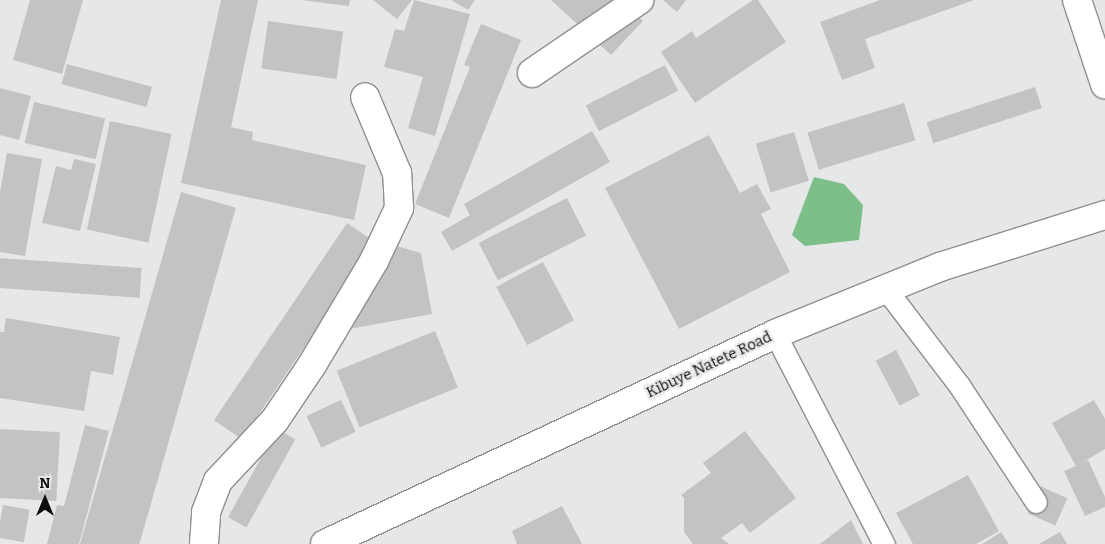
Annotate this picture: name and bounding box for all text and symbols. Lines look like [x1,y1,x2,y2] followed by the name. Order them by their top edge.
[643,328,775,402] street label: Kibuye Natete Road
[20,474,70,524] north arrow
[40,475,50,492] text: N

